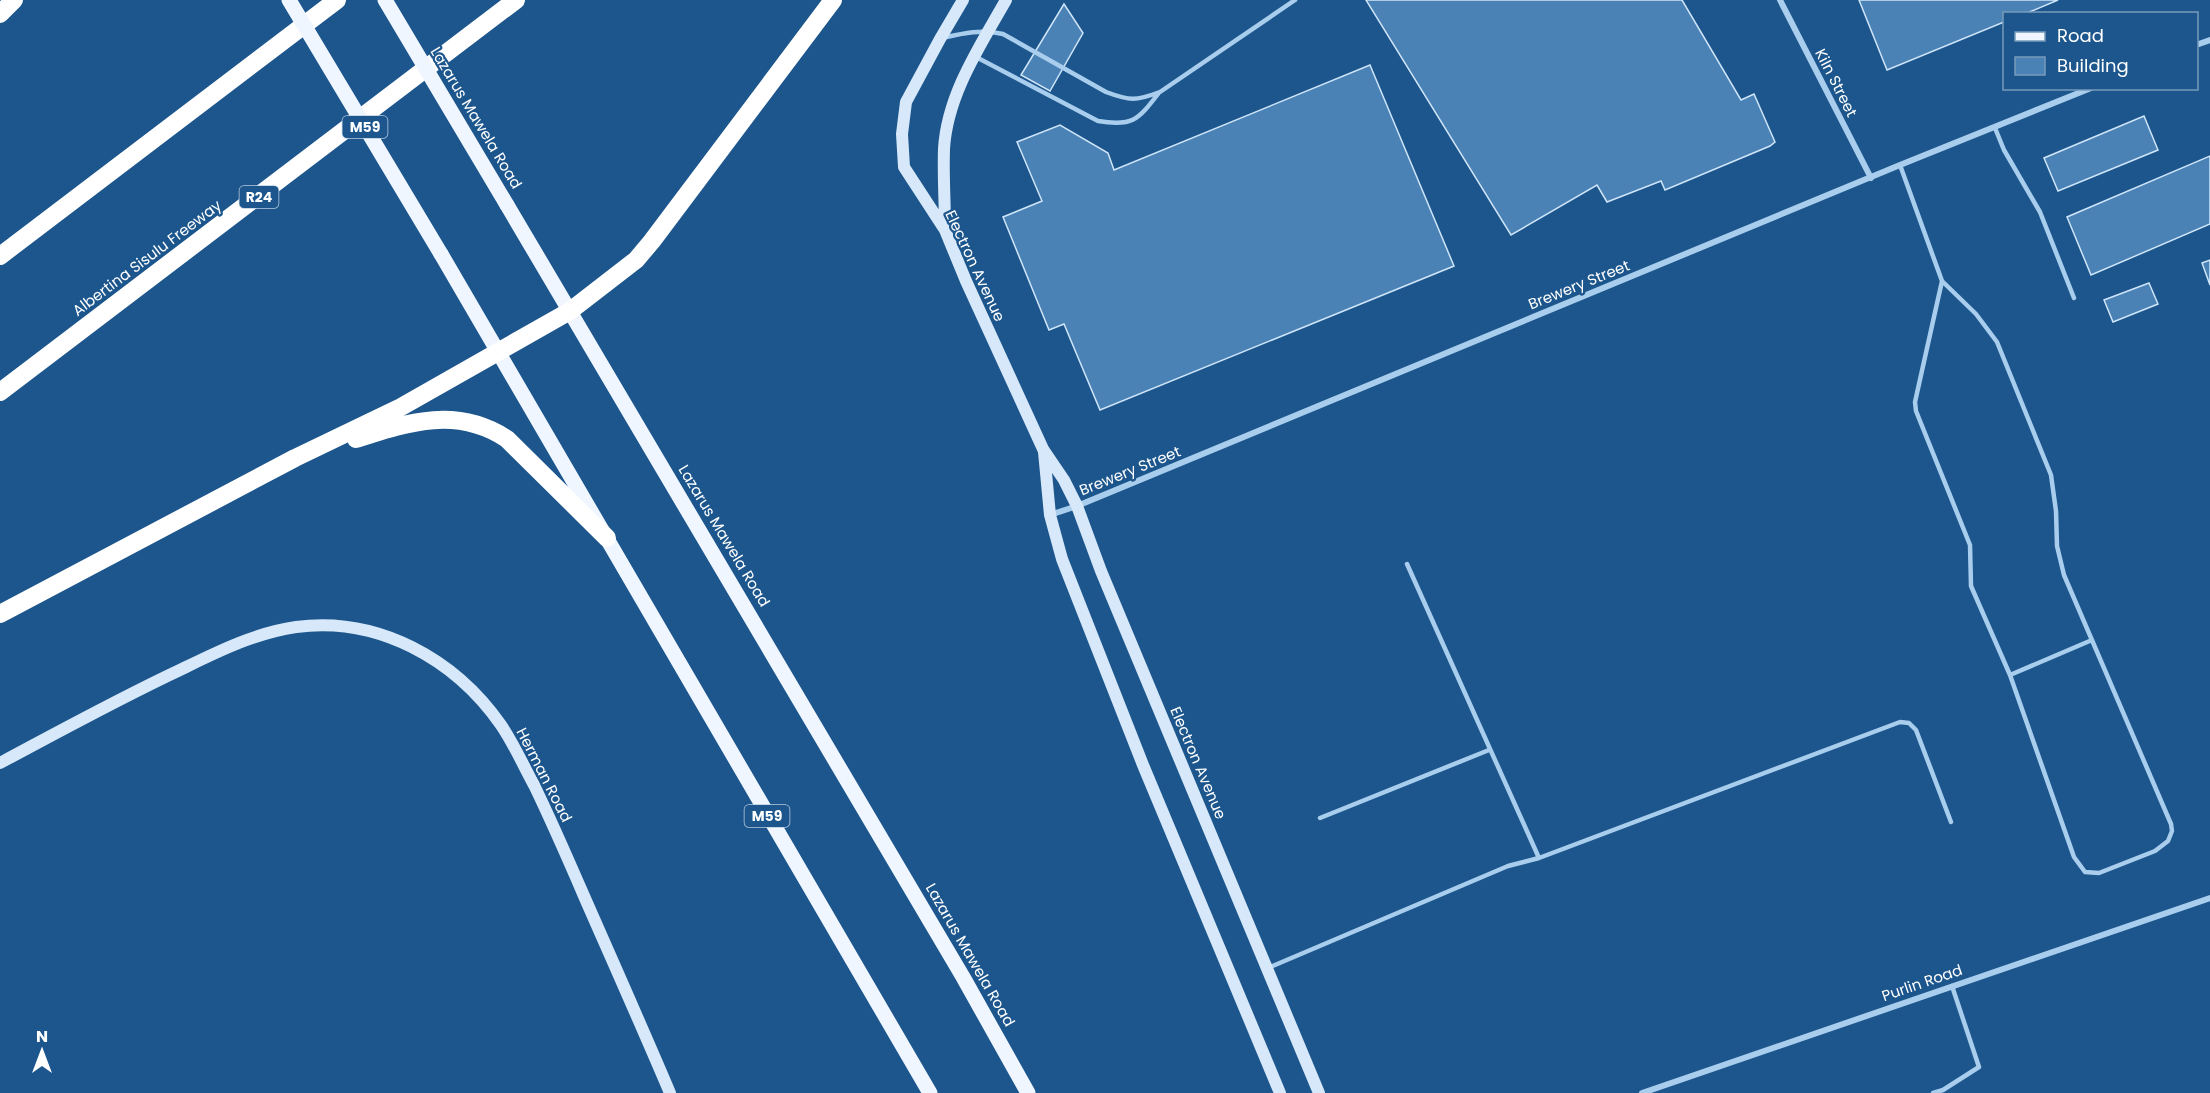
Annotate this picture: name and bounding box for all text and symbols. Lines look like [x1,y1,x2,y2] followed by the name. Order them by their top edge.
[2003,12,2198,90] legend
[2057,23,2104,48] text: Road
[426,43,527,193] street label: Lazarus Mawela Road
[1810,45,1863,120] street label: Kiln Street
[2057,53,2129,78] text: Building
[342,116,388,138] road number: M59
[240,186,278,208] road number: R24
[68,194,226,321] street label: Albertina Sisulu Freeway
[940,207,1010,325] street label: Electron Avenue
[1525,255,1633,314] street label: Brewery Street
[1076,441,1184,500] street label: Brewery Street
[674,461,775,611] street label: Lazarus Mawela Road
[1165,703,1232,822] street label: Electron Avenue
[512,724,577,826] street label: Herman Road
[744,805,789,827] road number: M59
[921,879,1020,1030] street label: Lazarus Mawela Road
[1879,959,1965,1006] street label: Purlin Road
[12,1021,72,1081] north arrow
[36,1025,48,1048] text: N

